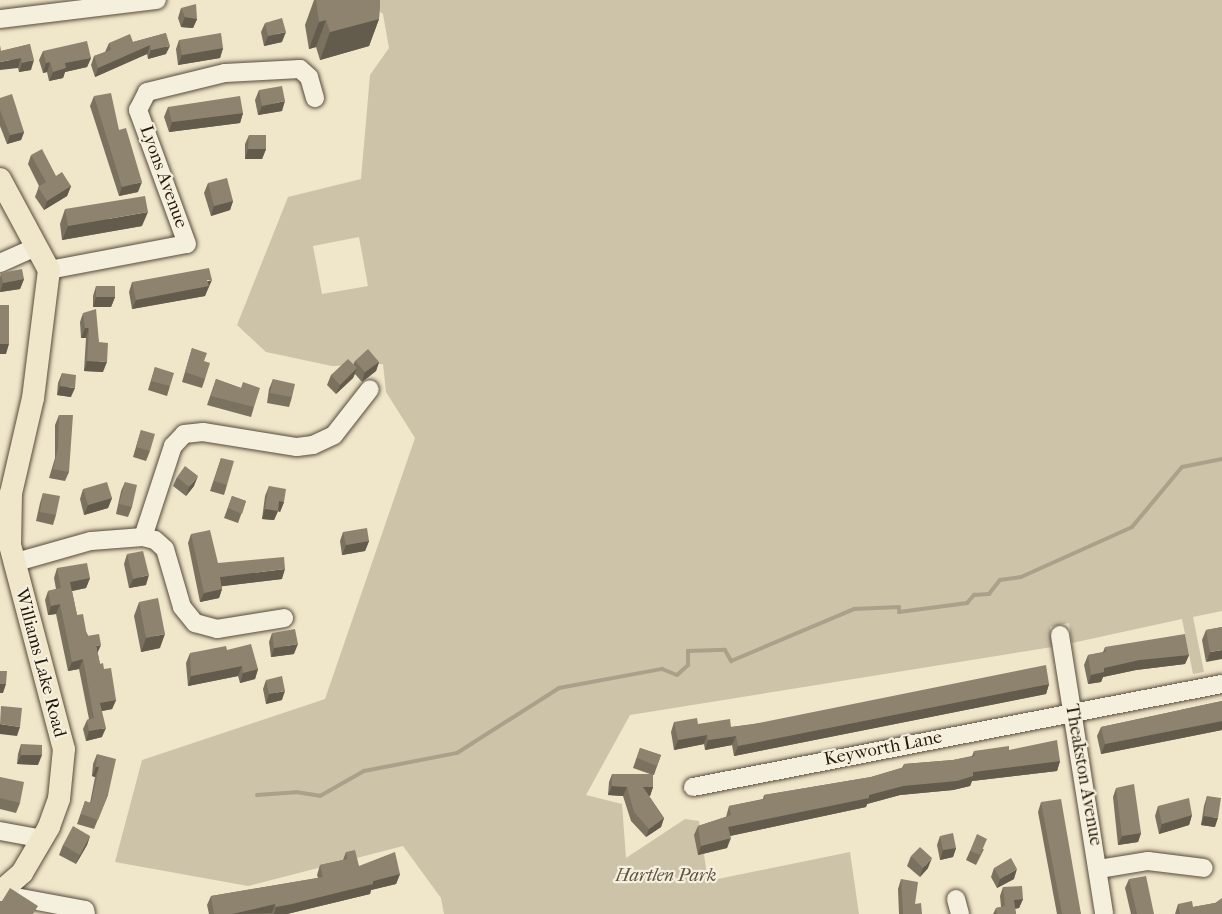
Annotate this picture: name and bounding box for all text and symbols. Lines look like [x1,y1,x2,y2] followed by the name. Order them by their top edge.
[134,123,192,231] street label: Lyons Avenue
[10,586,70,740] street label: Williams Lake Road
[1060,702,1106,848] street label: Theakston Avenue
[822,727,944,771] street label: Keyworth Lane
[616,865,716,887] park label: Hartlen Park

